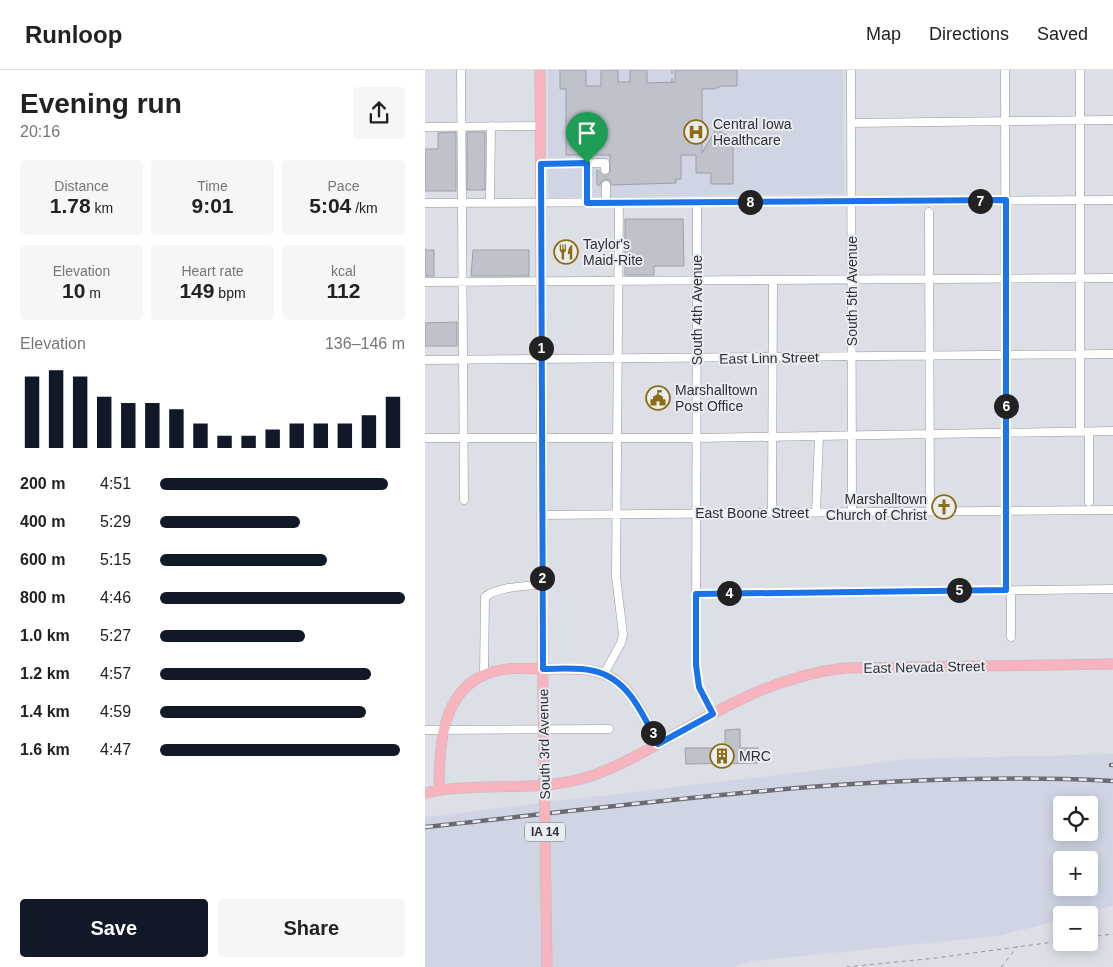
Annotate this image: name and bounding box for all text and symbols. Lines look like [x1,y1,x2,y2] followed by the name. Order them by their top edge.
[25,21,122,48] text: Runloop
[866,24,901,44] text: Map
[929,24,1009,44] text: Directions
[1037,24,1088,44] text: Saved
[353,87,405,139] button: share
[20,88,182,119] text: Evening run
[566,112,608,163] pin
[713,116,792,148] place label: Central Iowa Healthcare
[573,119,601,147] icon: arrive
[683,119,709,145] hospital icon: Central Iowa Healthcare
[20,123,60,140] text: 20:16
[54,178,109,194] text: Distance
[197,178,228,194] text: Time
[328,178,359,194] text: Pace
[967,188,993,214] pin: 7
[737,190,763,214] pin: 8
[977,193,984,209] text: 7
[50,194,91,217] text: 1.78
[191,194,234,217] text: 9:01
[309,194,351,217] text: 5:04
[747,194,754,210] text: 8
[91,200,113,216] text: km
[351,200,378,216] text: /km
[583,236,643,268] place label: Taylor's Maid-Rite
[844,236,860,346] street label: South 5th Avenue
[553,239,579,265] restaurant icon: Taylor's Maid-Rite
[689,255,705,365] street label: South 4th Avenue
[53,263,110,279] text: Elevation
[181,263,244,279] text: Heart rate
[331,263,356,279] text: kcal
[62,279,85,302] text: 10
[179,279,214,302] text: 149
[327,279,360,302] text: 112
[85,285,101,301] text: m
[214,285,246,301] text: bpm
[20,335,86,352] text: Elevation
[325,335,405,352] text: 136–146 m
[529,336,553,360] pin: 1
[538,340,545,356] text: 1
[719,349,819,367] street label: East Linn Street
[675,382,757,414] place label: Marshalltown Post Office
[645,385,671,411] public building icon: Marshalltown Post Office
[993,394,1019,418] pin: 6
[1003,398,1010,414] text: 6
[20,475,65,492] text: 200 m
[100,475,131,492] text: 4:51
[826,491,927,523] place label: Marshalltown Church of Christ
[931,494,957,520] church icon: Marshalltown Church of Christ
[695,505,809,521] street label: East Boone Street
[20,513,65,530] text: 400 m
[100,513,131,530] text: 5:29
[20,551,65,568] text: 600 m
[100,551,131,568] text: 5:15
[529,566,555,590] pin: 2
[539,570,546,586] text: 2
[947,578,971,602] pin: 5
[717,580,741,606] pin: 4
[956,582,963,598] text: 5
[726,585,733,601] text: 4
[20,589,65,606] text: 800 m
[100,589,131,606] text: 4:46
[20,627,70,644] text: 1.0 km
[100,627,131,644] text: 5:27
[863,658,985,676] street label: East Nevada Street
[20,665,70,682] text: 1.2 km
[100,665,131,682] text: 4:57
[535,688,553,800] street label: South 3rd Avenue
[20,703,70,720] text: 1.4 km
[100,703,131,720] text: 4:59
[641,720,665,746] pin: 3
[650,725,657,741] text: 3
[20,741,70,758] text: 1.6 km
[100,741,131,758] text: 4:47
[709,743,735,769] building icon: MRC
[739,748,771,764] place label: MRC
[1053,796,1098,951] map controls
[1053,796,1098,841] button: locate
[525,822,565,842] road number: IA 14
[1053,851,1098,896] button: +
[20,899,208,957] button: Save
[218,899,405,957] button: Share
[1053,906,1098,951] button: −

